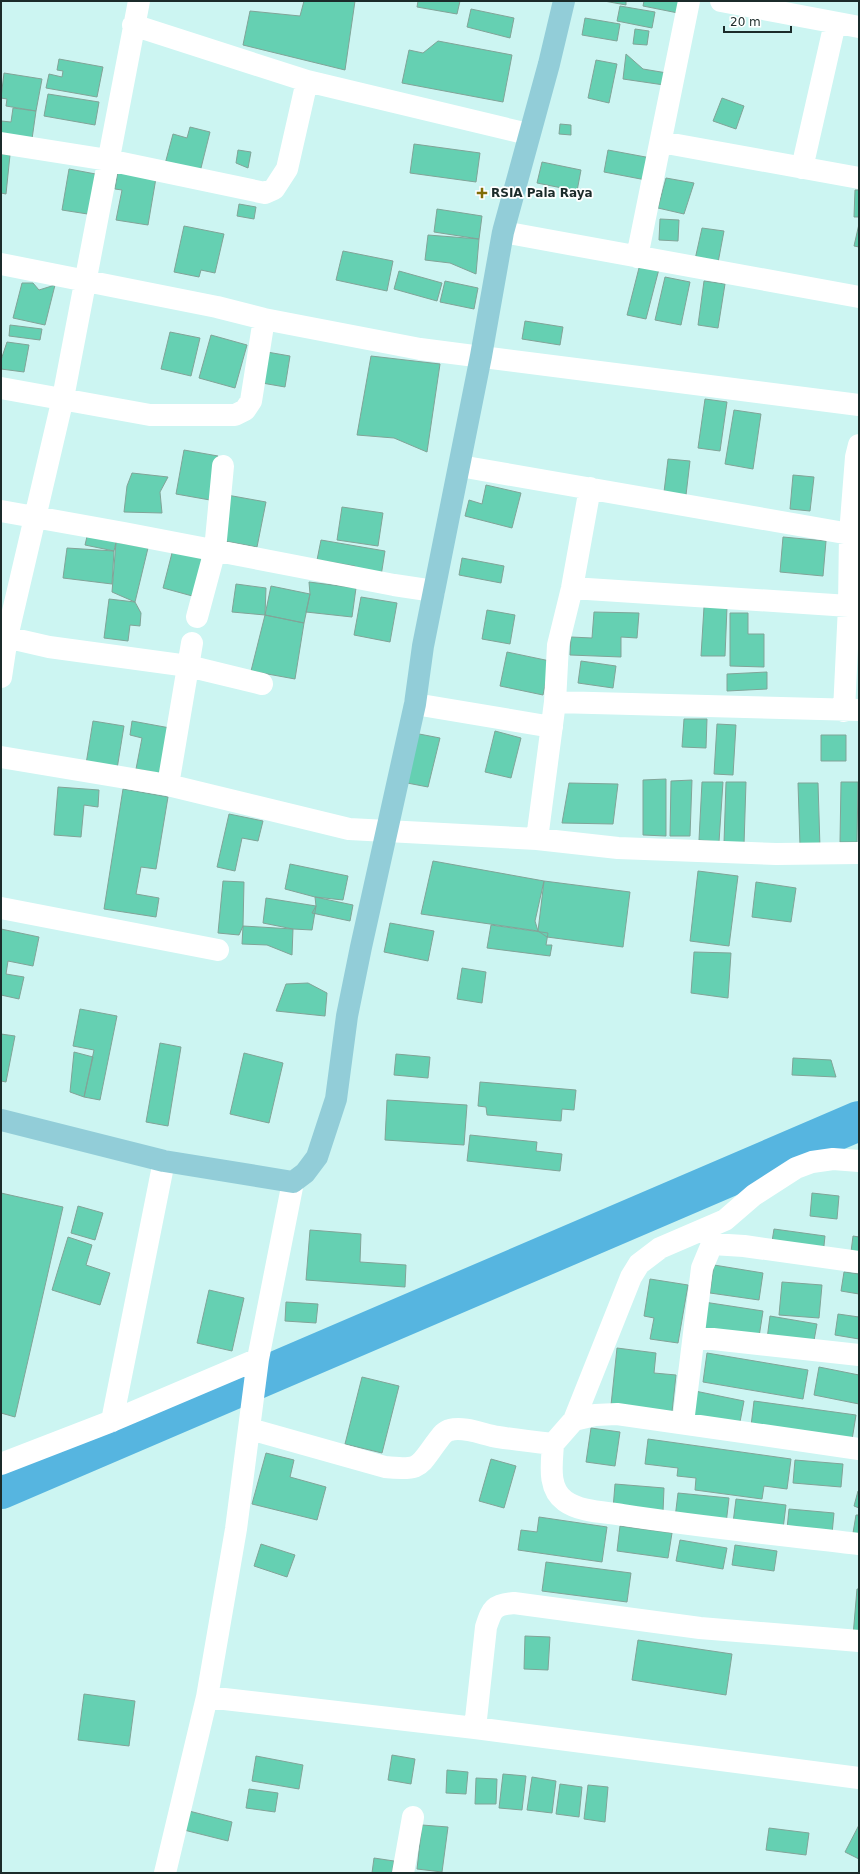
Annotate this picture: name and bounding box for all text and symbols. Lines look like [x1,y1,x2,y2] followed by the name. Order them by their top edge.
[724,8,791,34] scale bar
[730,15,761,29] text: 20 m
[491,186,593,200] place label: RSIA Pala Raya
[476,187,488,199] marker: RSIA Pala Raya

